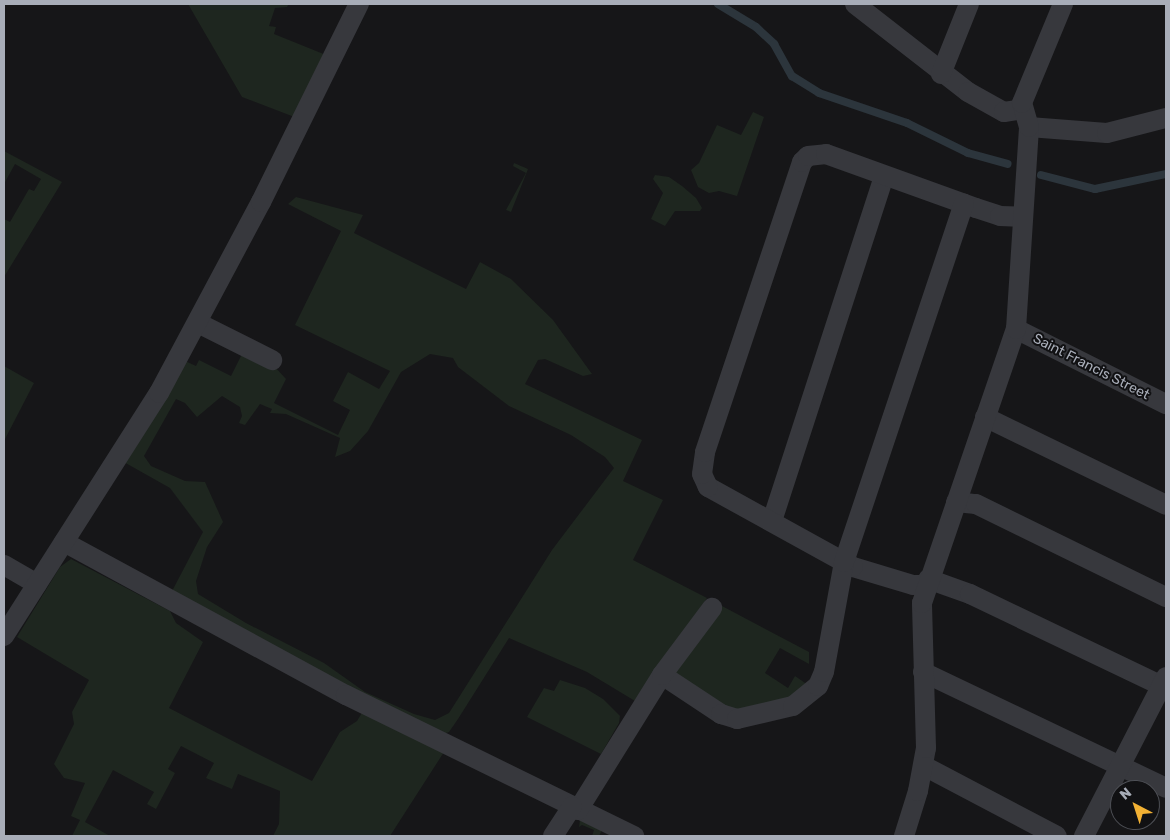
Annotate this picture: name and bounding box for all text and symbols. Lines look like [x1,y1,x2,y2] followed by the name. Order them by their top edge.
[1030,330,1152,404] street label: Saint Francis Street
[1110,780,1160,830] north arrow
[1116,784,1135,804] text: N

